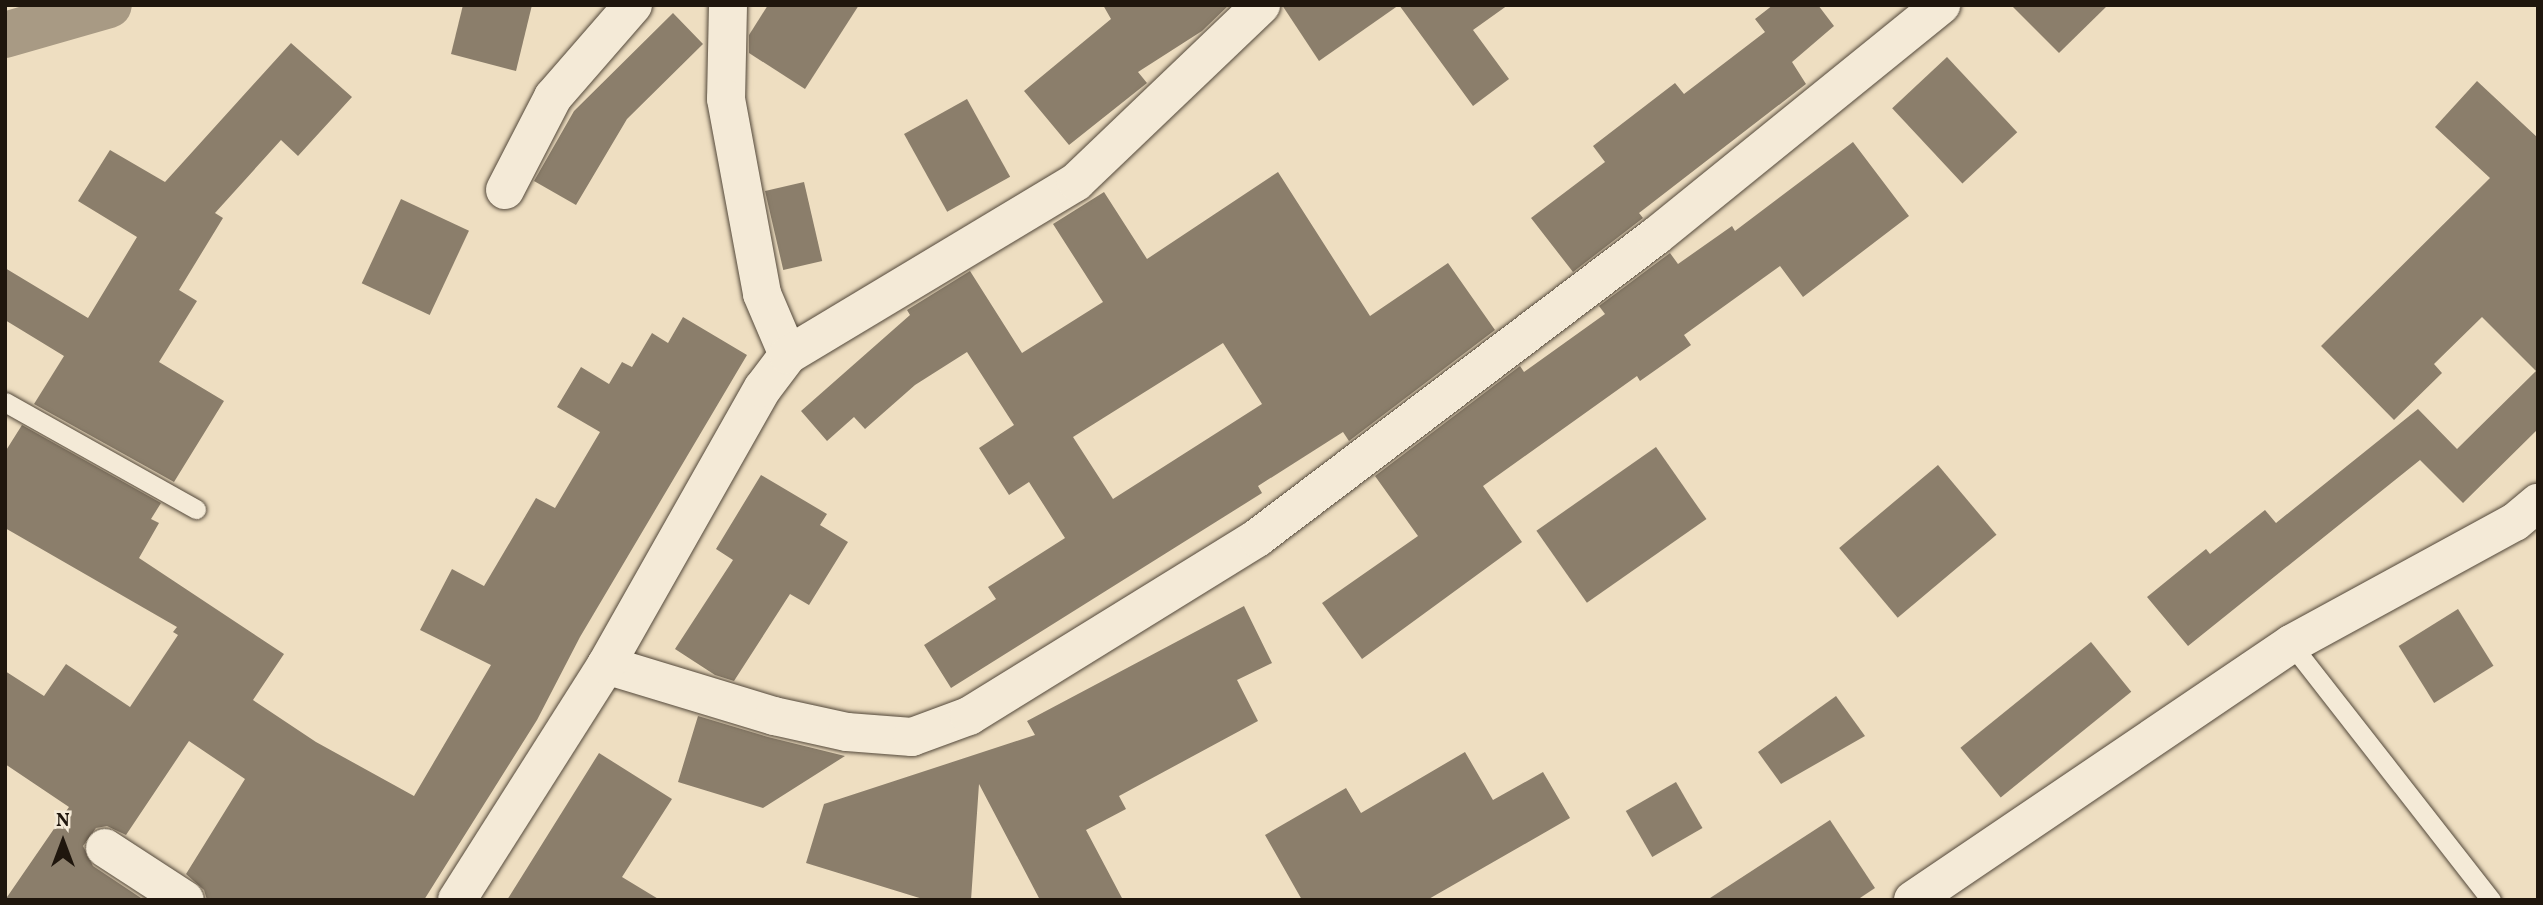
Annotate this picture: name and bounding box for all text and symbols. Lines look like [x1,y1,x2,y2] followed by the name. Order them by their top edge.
[28,807,98,877] north arrow
[56,808,70,834] text: N

